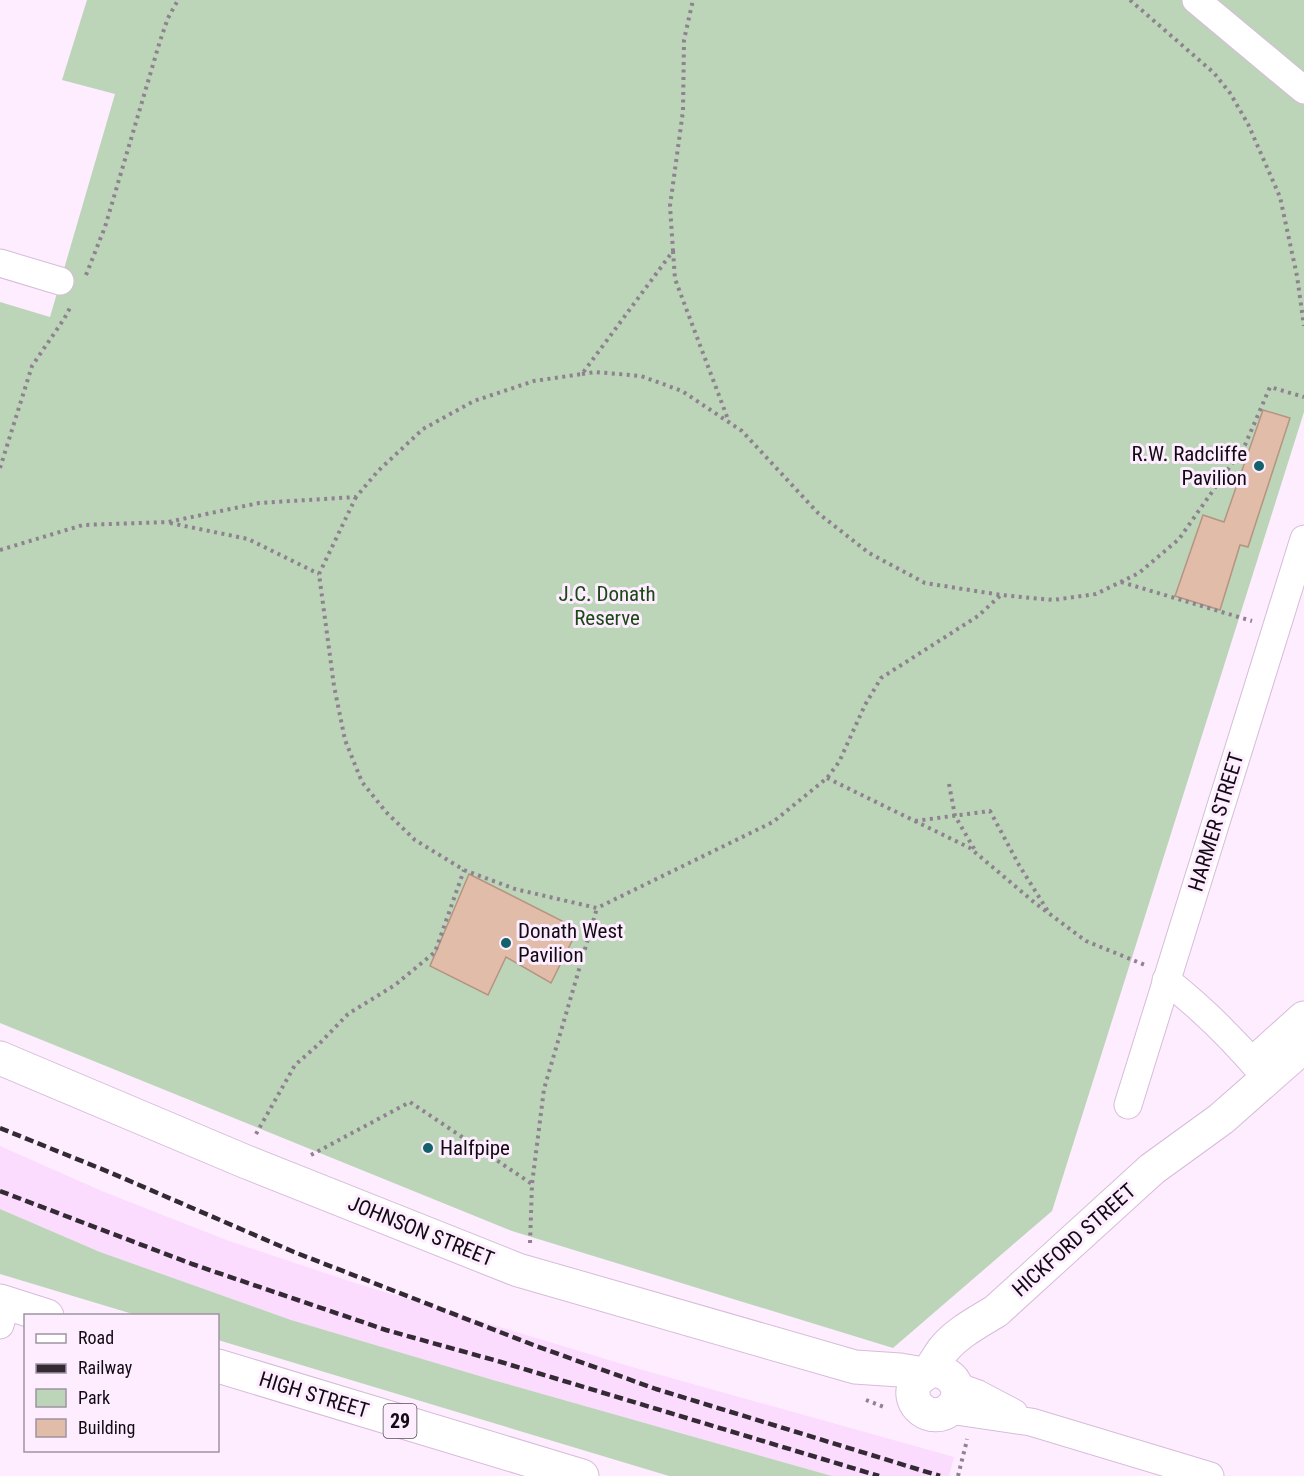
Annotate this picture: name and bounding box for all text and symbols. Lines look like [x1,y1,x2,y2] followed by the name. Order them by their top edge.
[1131,442,1247,490] place label: R.W. Radcliffe Pavilion
[1252,459,1266,473] marker: R.W. Radcliffe Pavilion
[558,582,656,630] park label: J.C. Donath Reserve
[1184,750,1249,894] street label: HARMER STREET
[518,919,623,967] place label: Donath West Pavilion
[499,936,513,950] marker: Donath West Pavilion
[440,1136,510,1160] place label: Halfpipe
[421,1141,435,1155] marker: Halfpipe
[1008,1178,1141,1302] street label: HICKFORD STREET
[345,1191,497,1271] street label: JOHNSON STREET
[24,1314,219,1452] legend
[78,1327,114,1348] text: Road
[78,1357,133,1378] text: Railway
[256,1367,372,1423] street label: HIGH STREET
[78,1387,110,1408] text: Park
[384,1404,416,1438] road number: 29
[78,1417,135,1438] text: Building

